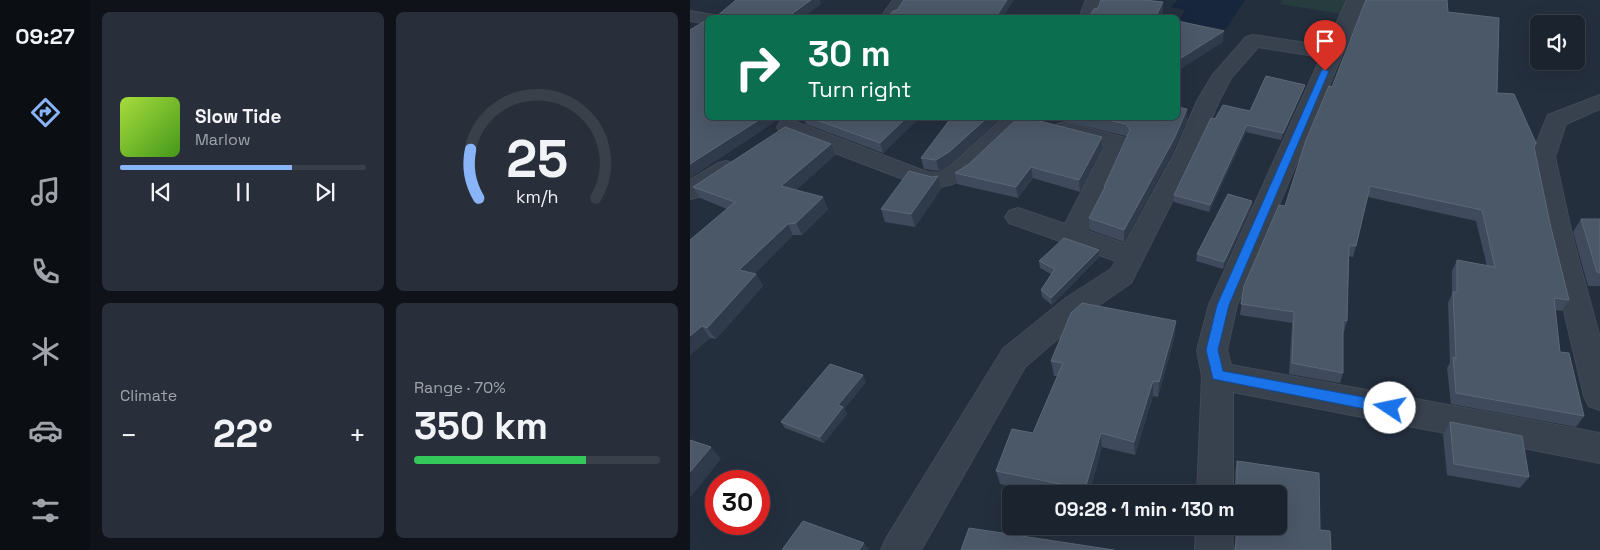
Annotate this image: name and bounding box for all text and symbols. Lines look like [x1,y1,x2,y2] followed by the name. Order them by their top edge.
[1530,15,1585,70] map controls
[1530,15,1585,70] button: sound
[1304,20,1346,71] pin
[15,22,75,50] text: 09:27
[1311,27,1339,55] icon: arrive
[808,32,891,76] text: 30 m
[725,35,790,100] icon: right
[808,75,911,103] text: Turn right
[28,95,63,130] icon: directions
[195,104,281,129] text: Slow Tide
[506,126,568,192] text: 25
[195,129,251,150] text: Marlow
[28,174,63,209] icon: music
[147,178,175,206] icon: previous
[229,178,257,206] icon: pause
[311,178,339,206] icon: next
[516,185,558,208] text: km/h
[28,254,63,289] icon: phone
[28,334,63,369] icon: climate
[414,377,506,398] text: Range · 70%
[1363,381,1415,433] position arrow
[120,385,177,406] text: Climate
[414,402,548,450] text: 350 km
[213,410,273,458] text: 22°
[28,413,63,448] icon: car
[120,417,137,453] text: −
[349,417,366,453] text: +
[705,470,770,535] speed limit sign: 30
[28,493,63,528] icon: filters
[1055,497,1234,522] text: 09:28 · 1 min · 130 m

